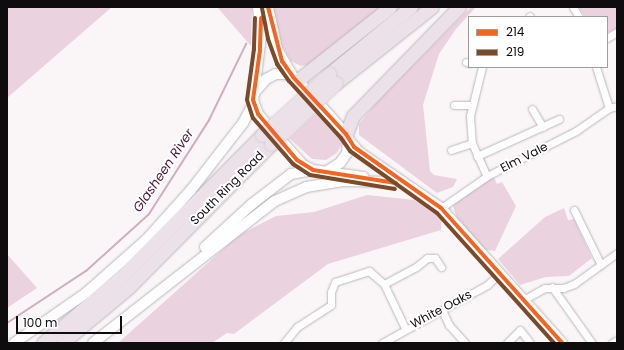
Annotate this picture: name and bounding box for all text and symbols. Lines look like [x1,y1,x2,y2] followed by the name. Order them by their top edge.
[468,16,608,68] legend
[506,23,524,40] text: 214
[506,43,524,60] text: 219
[130,127,198,215] water label: Glasheen River
[498,139,550,175] street label: Elm Vale
[187,148,267,228] street label: South Ring Road
[408,287,474,331] street label: White Oaks
[18,308,124,334] scale bar
[23,314,57,331] text: 100 m

